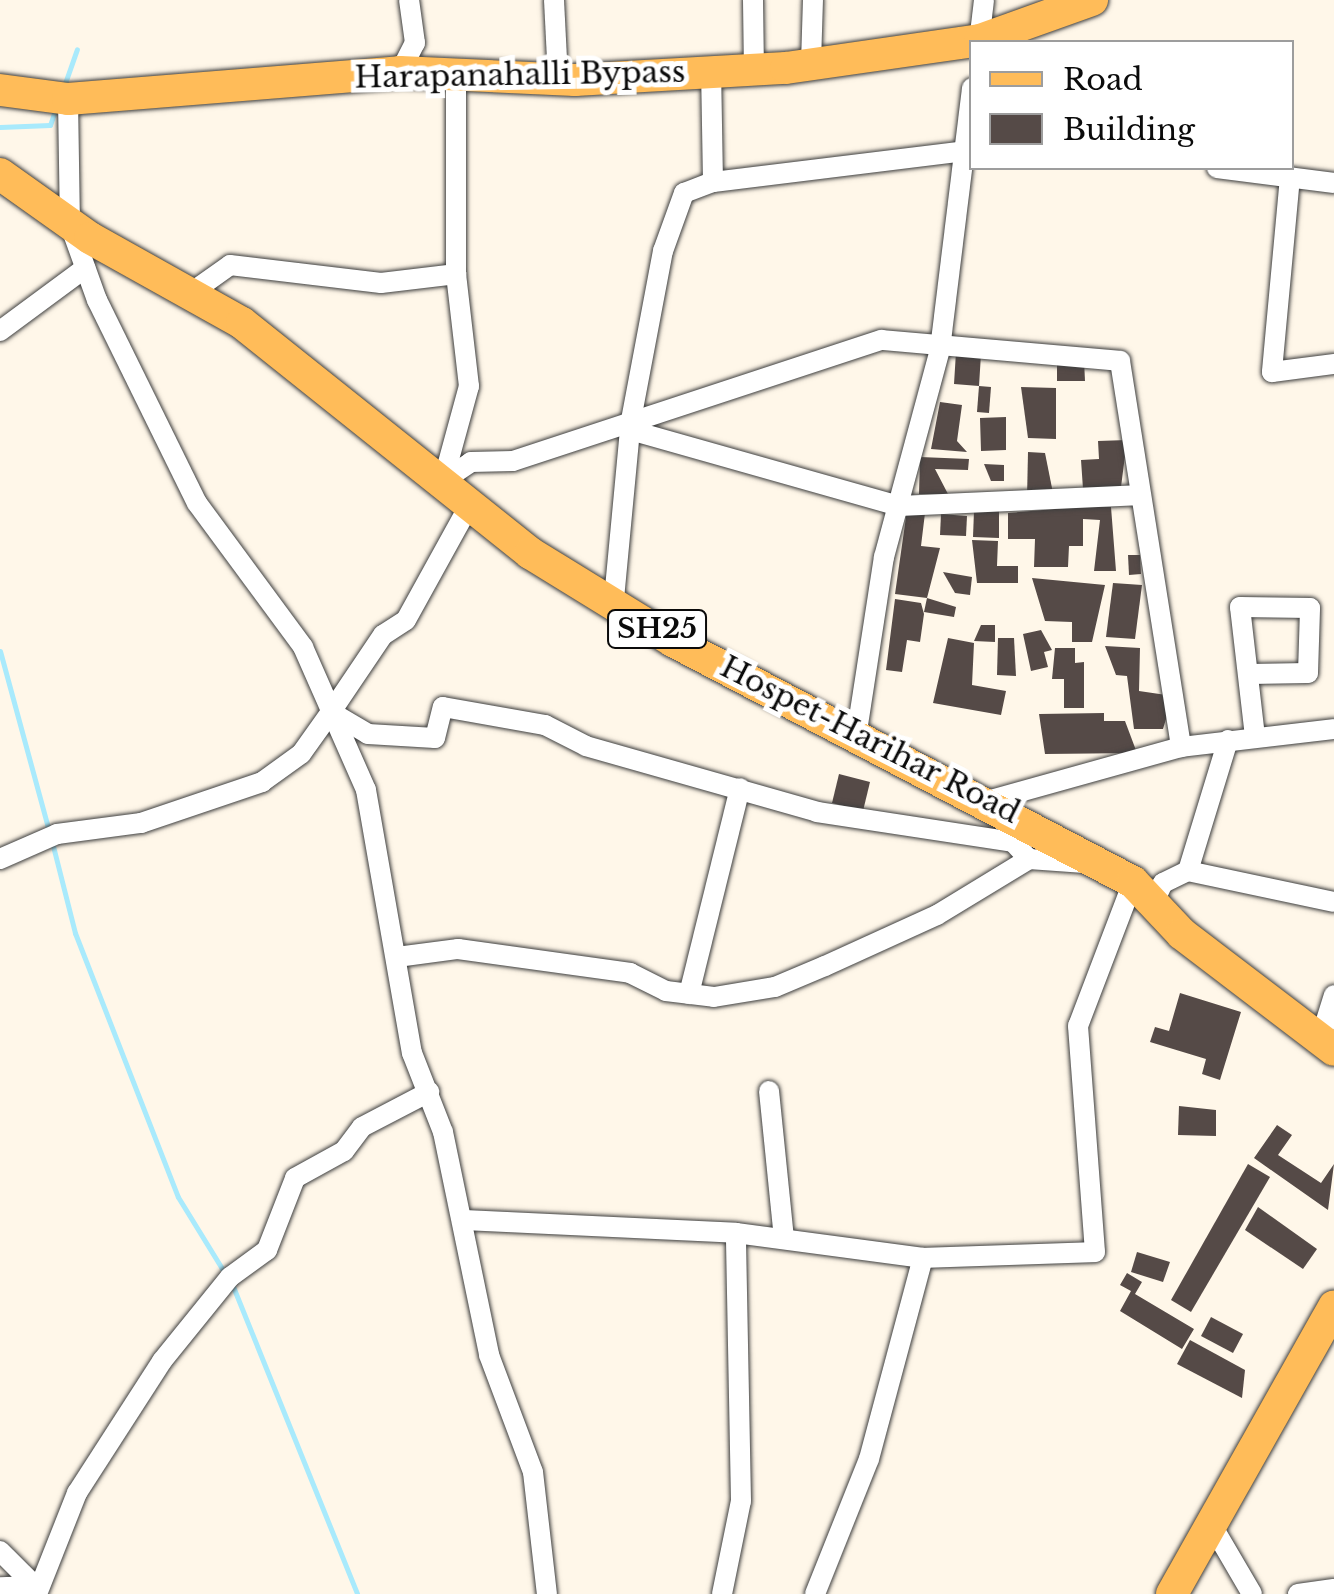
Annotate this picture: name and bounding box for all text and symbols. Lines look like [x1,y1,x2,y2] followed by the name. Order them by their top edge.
[969,40,1294,170] legend
[354,54,686,96] street label: Harapanahalli Bypass
[1063,61,1143,98] text: Road
[1063,111,1195,148] text: Building
[607,606,707,652] road number: SH25
[714,649,1026,831] street label: Hospet-Harihar Road

